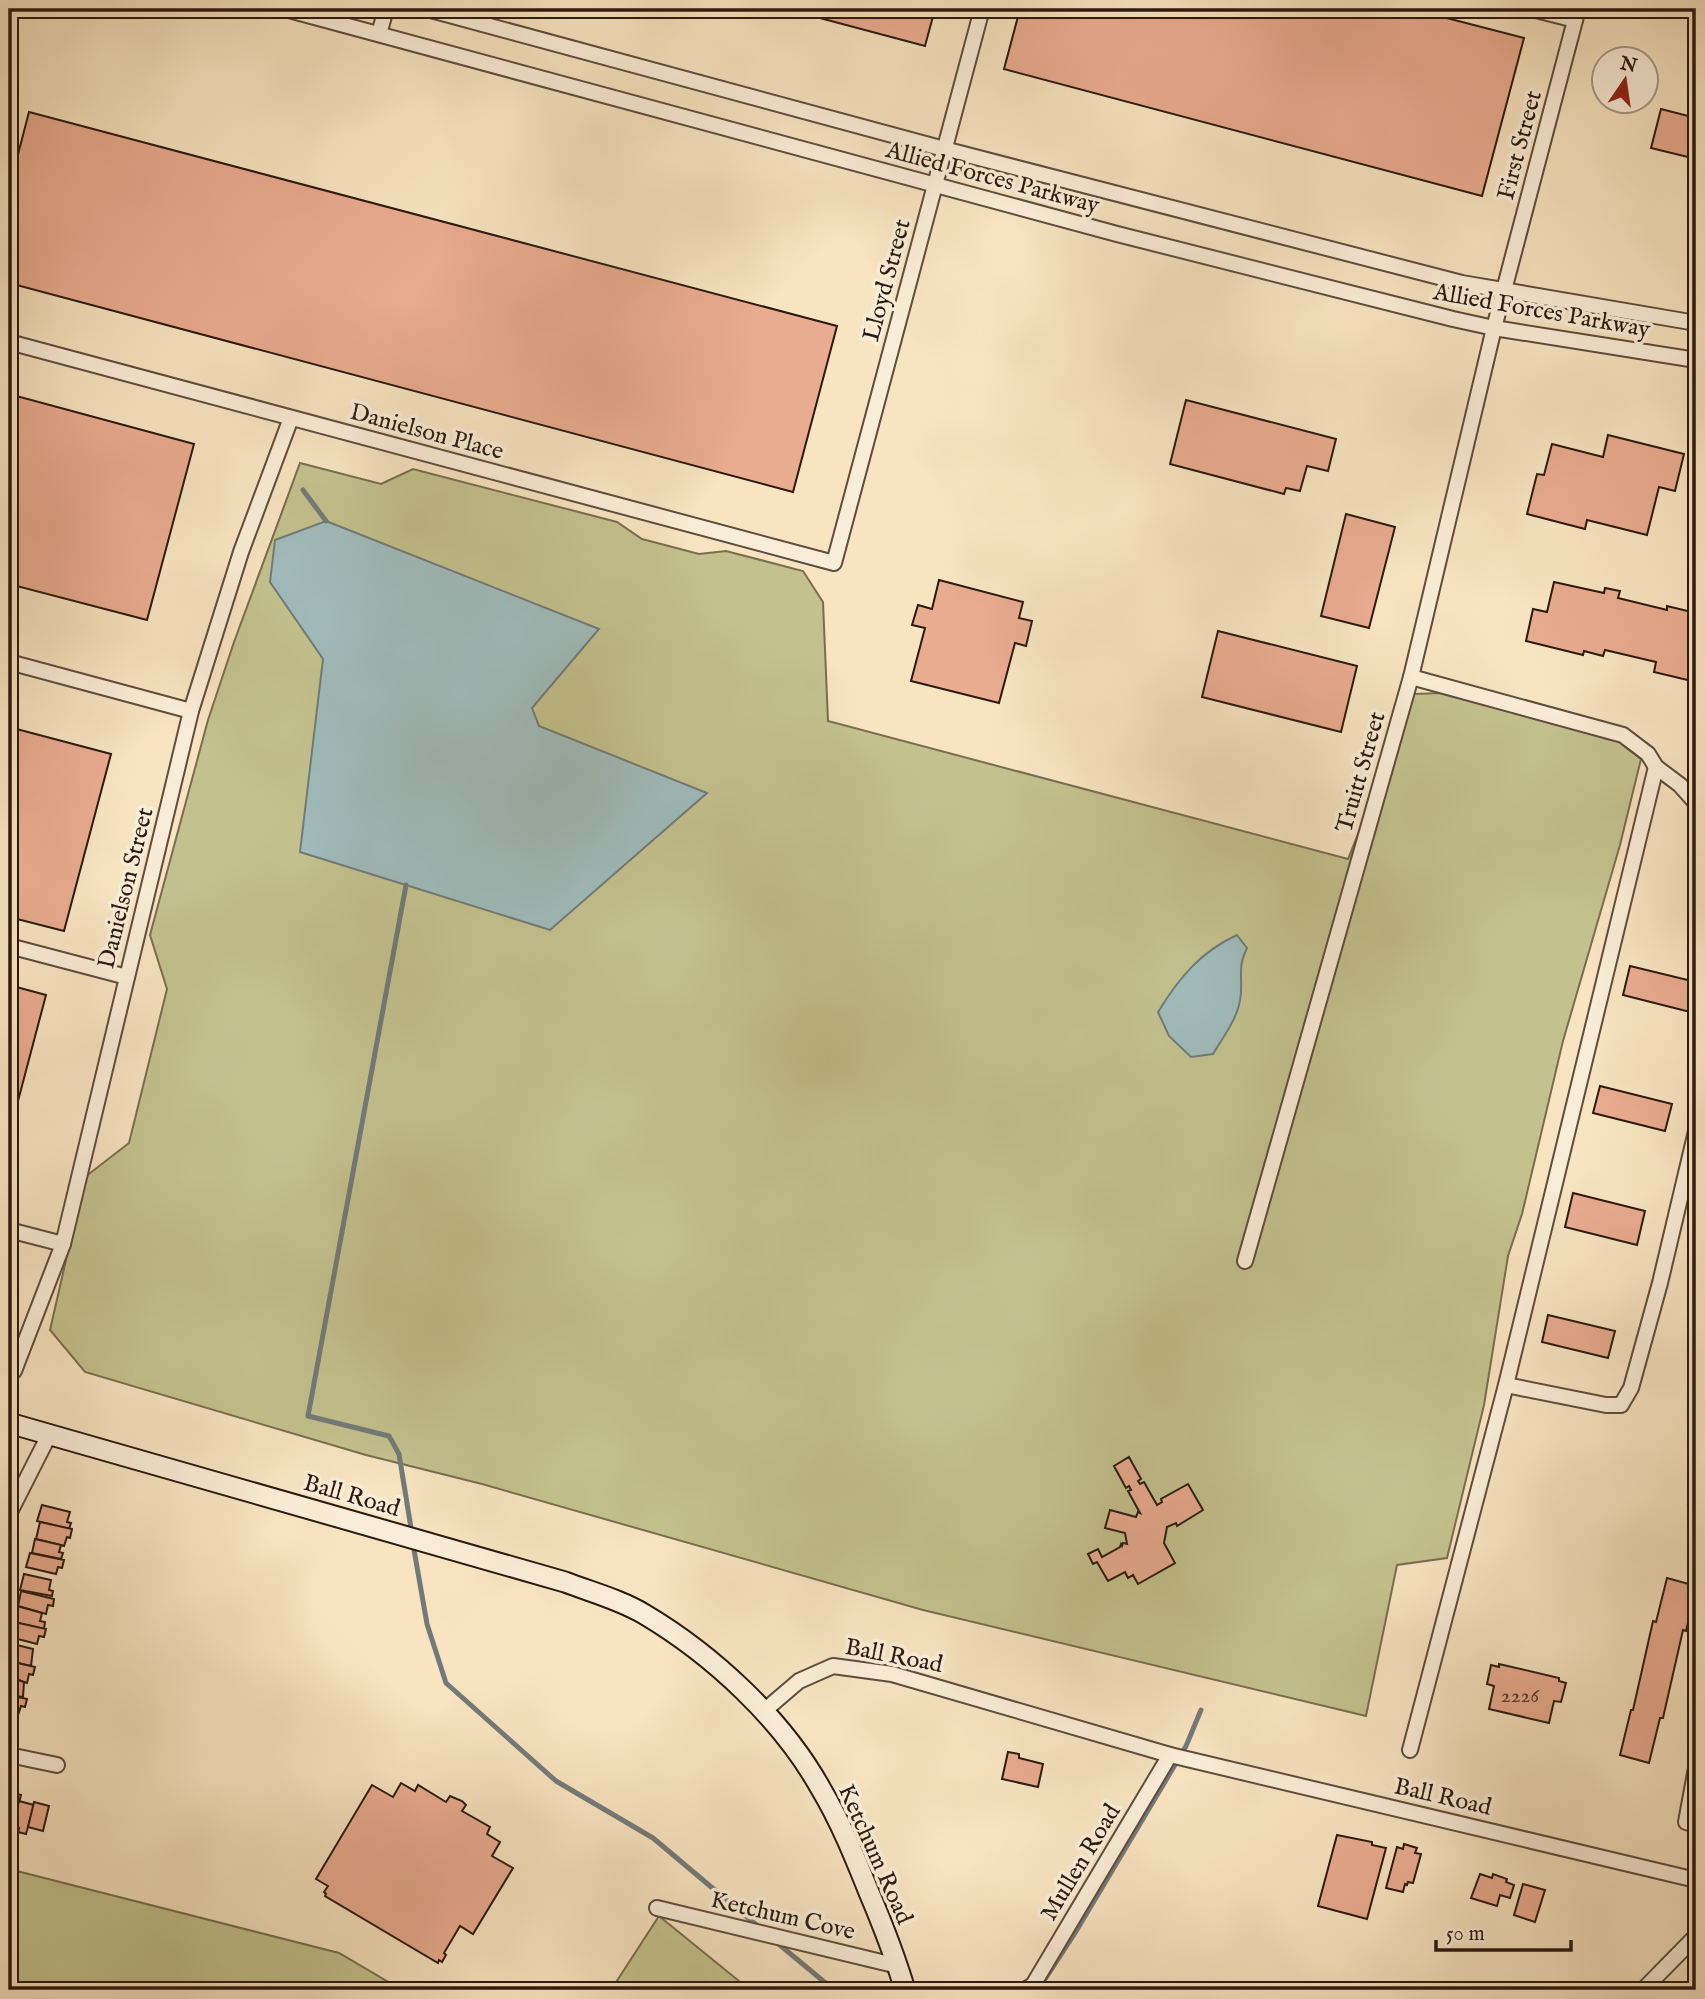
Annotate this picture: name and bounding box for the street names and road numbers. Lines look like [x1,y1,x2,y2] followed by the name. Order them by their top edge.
[1491,87,1550,203] street label: First Street
[882,135,1103,222] street label: Allied Forces Parkway
[856,216,919,345] street label: Lloyd Street
[1430,277,1653,346] street label: Allied Forces Parkway
[346,397,507,468] street label: Danielson Place
[1329,708,1394,837] street label: Truitt Street
[91,804,161,972] street label: Danielson Street
[300,1468,404,1525] street label: Ball Road
[842,1632,945,1681] street label: Ball Road
[1391,1771,1495,1824] street label: Ball Road
[830,1780,919,1930] street label: Ketchum Road
[1034,1798,1128,1927] street label: Mullen Road
[707,1885,858,1948] street label: Ketchum Cove

